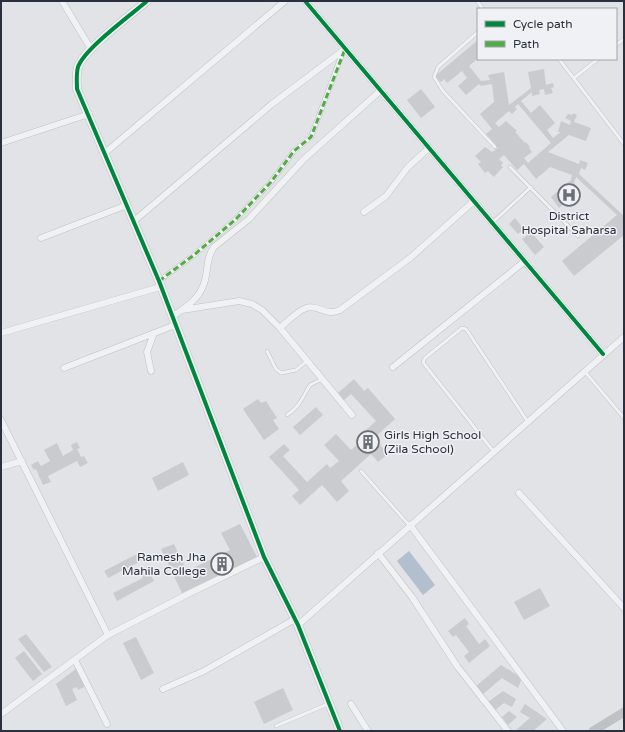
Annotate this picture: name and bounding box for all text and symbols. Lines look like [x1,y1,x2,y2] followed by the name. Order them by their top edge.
[477,8,617,60] legend
[513,17,572,31] text: Cycle path
[513,37,539,51] text: Path
[556,182,582,208] hospital icon: District Hospital Saharsa
[521,209,617,237] place label: District Hospital Saharsa
[384,428,481,456] place label: Girls High School (Zila School)
[355,429,381,455] building icon: Girls High School (Zila School)
[122,550,206,578] place label: Ramesh Jha Mahila College
[209,551,235,577] building icon: Ramesh Jha Mahila College

